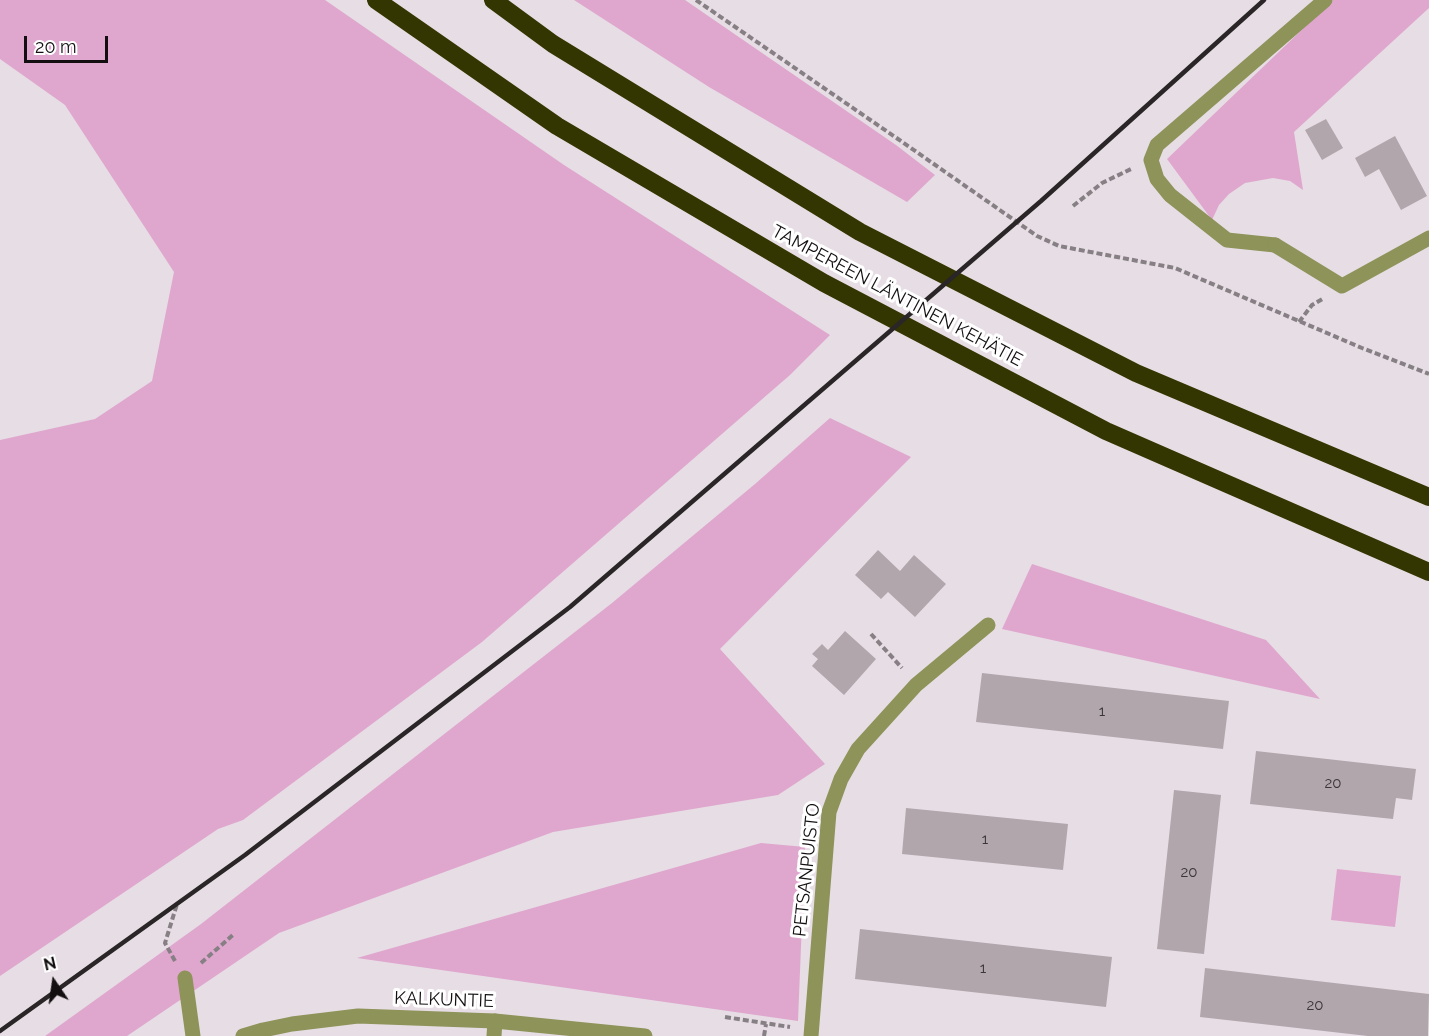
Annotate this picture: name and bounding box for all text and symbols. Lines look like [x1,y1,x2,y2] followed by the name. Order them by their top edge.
[27,24,111,62] scale bar
[35,36,77,57] text: 20 m
[768,221,1026,371] street label: TAMPEREEN LÄNTINEN KEHÄTIE
[1099,702,1105,720] house number: 1
[1325,774,1341,792] house number: 20
[789,802,825,938] street label: PETSANPUISTO
[982,830,988,848] house number: 1
[1181,863,1197,881] house number: 20
[24,952,84,1012] north arrow
[42,953,58,975] text: N
[980,959,986,977] house number: 1
[394,987,494,1013] street label: KALKUNTIE
[1307,996,1323,1014] house number: 20

